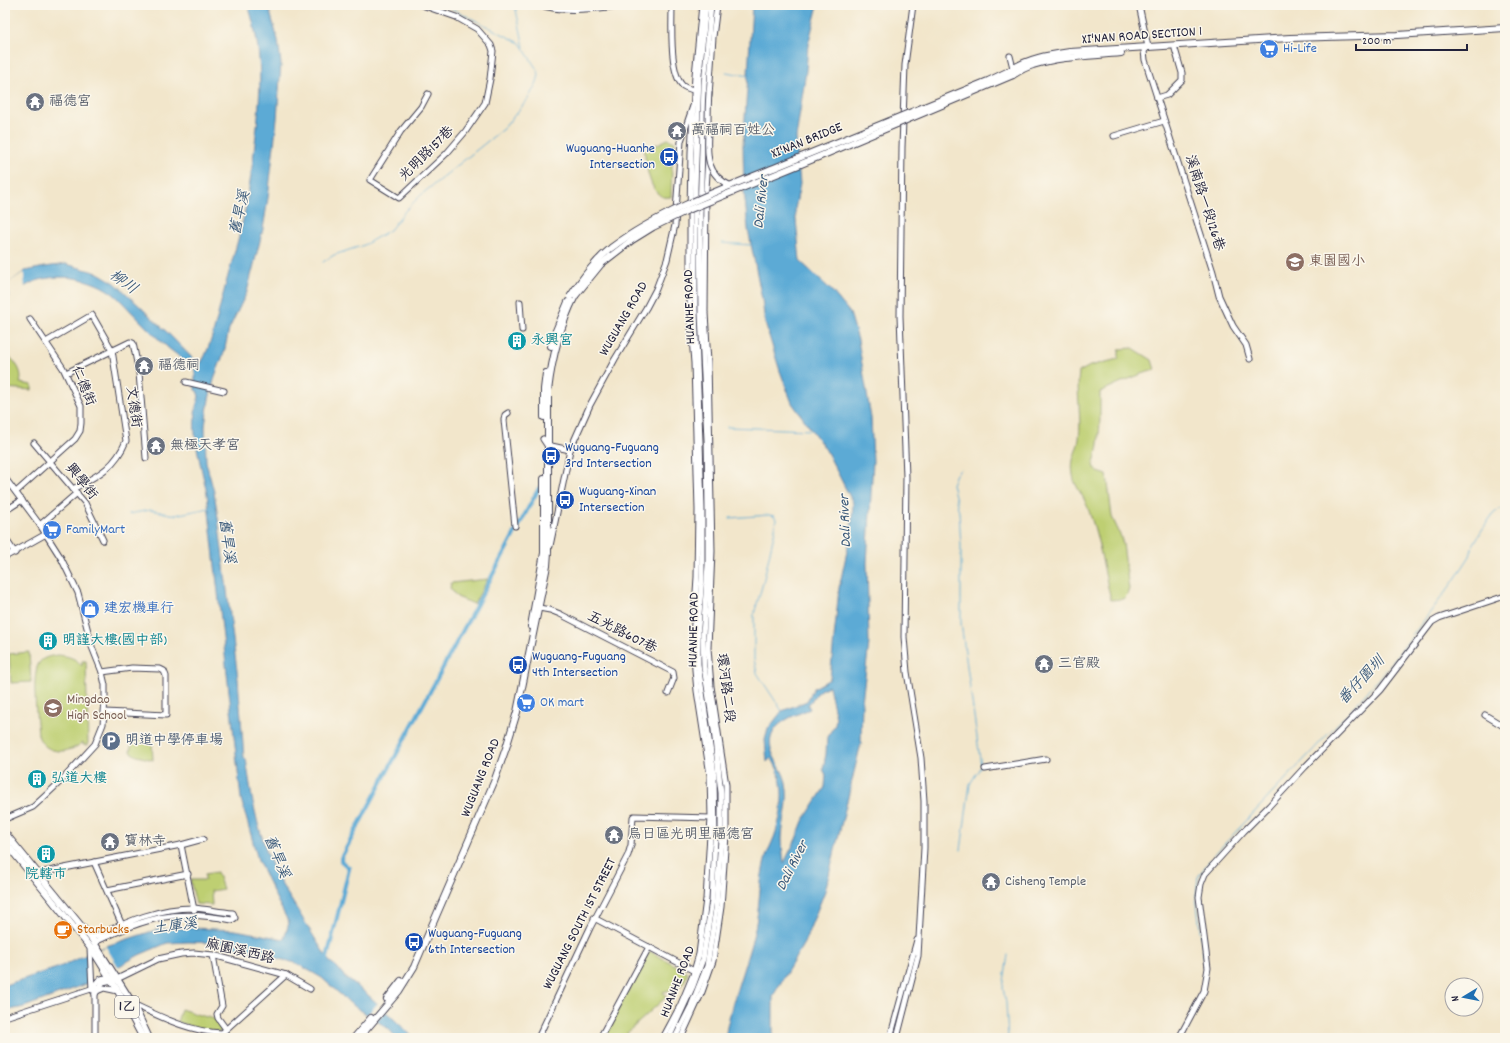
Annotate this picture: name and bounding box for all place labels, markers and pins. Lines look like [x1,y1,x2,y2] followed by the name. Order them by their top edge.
[1258,38,1280,60] supermarket icon: Hi-Life
[1283,39,1317,59] place label: Hi-Life
[24,91,46,113] temple icon: 福德宮
[49,92,91,112] place label: 福德宮
[666,120,688,142] temple icon: 萬福祠百姓公
[691,121,775,141] place label: 萬福祠百姓公
[566,139,655,175] place label: Wuguang-Huanhe Intersection
[658,146,680,168] bus stop icon: Wuguang-Huanhe Intersection
[1284,251,1306,273] school or university icon: 東園國小
[1309,252,1365,272] place label: 東園國小
[506,330,528,352] building icon: 永興宮
[531,331,573,351] place label: 永興宮
[133,355,155,377] temple icon: 福德祠
[158,356,200,376] place label: 福德祠
[145,435,167,457] temple icon: 無極天孝宮
[170,436,240,456] place label: 無極天孝宮
[565,438,659,474] place label: Wuguang-Fuguang 3rd Intersection
[540,445,562,467] bus stop icon: Wuguang-Fuguang 3rd Intersection
[579,482,656,518] place label: Wuguang-Xinan Intersection
[554,489,576,511] bus stop icon: Wuguang-Xinan Intersection
[41,519,63,541] supermarket icon: FamilyMart
[66,520,125,540] place label: FamilyMart
[79,598,101,620] shop icon: 建宏機車行
[104,599,174,619] place label: 建宏機車行
[37,630,59,652] building icon: 明謹大樓(國中部)
[62,631,167,651] place label: 明謹大樓(國中部)
[532,647,626,683] place label: Wuguang-Fuguang 4th Intersection
[1033,653,1055,675] temple icon: 三官殿
[507,654,529,676] bus stop icon: Wuguang-Fuguang 4th Intersection
[1058,654,1100,674] place label: 三官殿
[67,690,127,726] place label: Mingdao High School
[515,692,537,714] supermarket icon: OK mart
[540,693,584,713] place label: OK mart
[42,697,64,719] school or university icon: Mingdao High School
[100,730,122,752] parking icon: 明道中學停車場
[125,731,223,751] place label: 明道中學停車場
[26,768,48,790] building icon: 弘道大樓
[51,769,107,789] place label: 弘道大樓
[603,824,625,846] temple icon: 烏日區光明里福德宮
[628,825,754,845] place label: 烏日區光明里福德宮
[99,831,121,853] temple icon: 寶林寺
[124,832,166,852] place label: 寶林寺
[35,843,57,865] building icon: 院轄市
[25,865,67,885] place label: 院轄市
[980,871,1002,893] temple icon: Cisheng Temple
[1005,872,1086,892] place label: Cisheng Temple
[52,919,74,941] cafe icon: Starbucks
[77,920,130,940] place label: Starbucks
[428,924,522,960] place label: Wuguang-Fuguang 6th Intersection
[403,931,425,953] bus stop icon: Wuguang-Fuguang 6th Intersection

